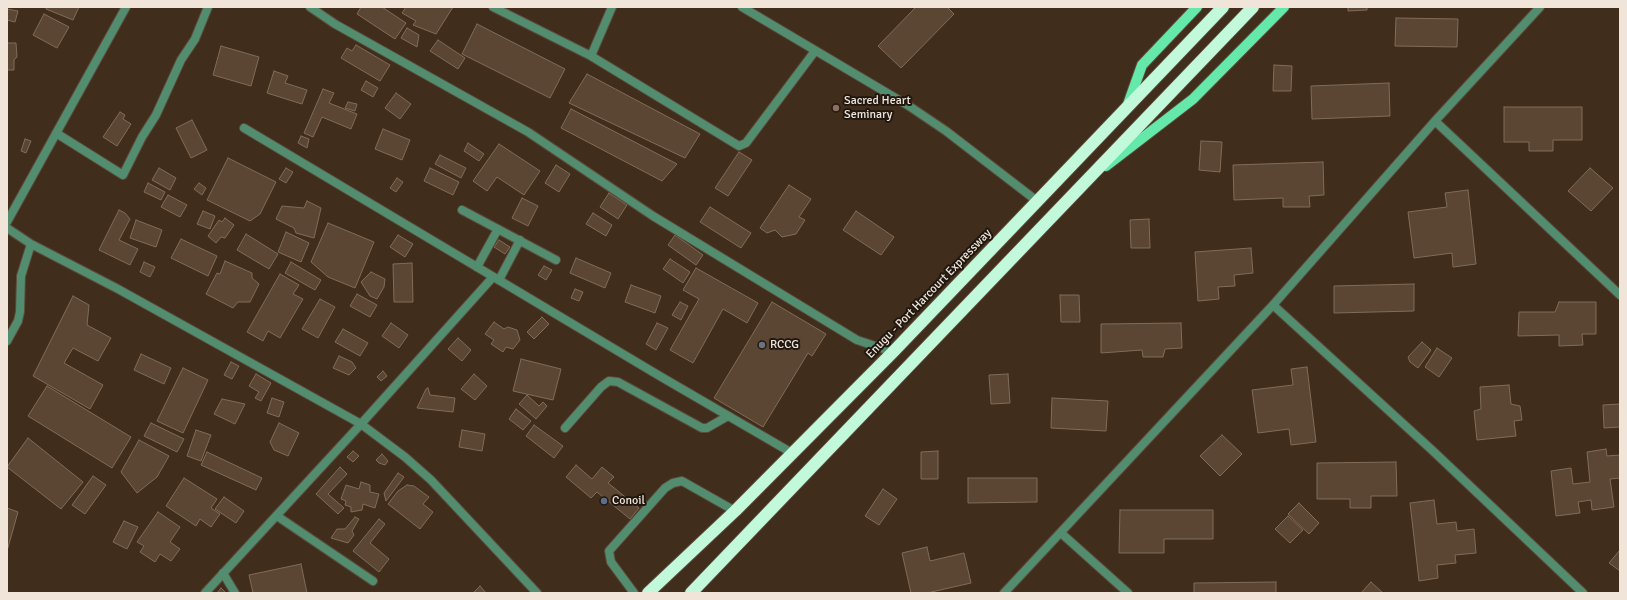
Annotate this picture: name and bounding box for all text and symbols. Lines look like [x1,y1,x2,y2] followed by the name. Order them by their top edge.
[844,94,911,122] place label: Sacred Heart Seminary
[831,103,841,113] marker: Sacred Heart Seminary
[863,226,995,362] street label: Enugu - Port Harcourt Expressway
[770,338,799,352] place label: RCCG
[757,340,767,350] marker: RCCG
[612,494,645,508] place label: Conoil
[599,496,609,506] marker: Conoil

